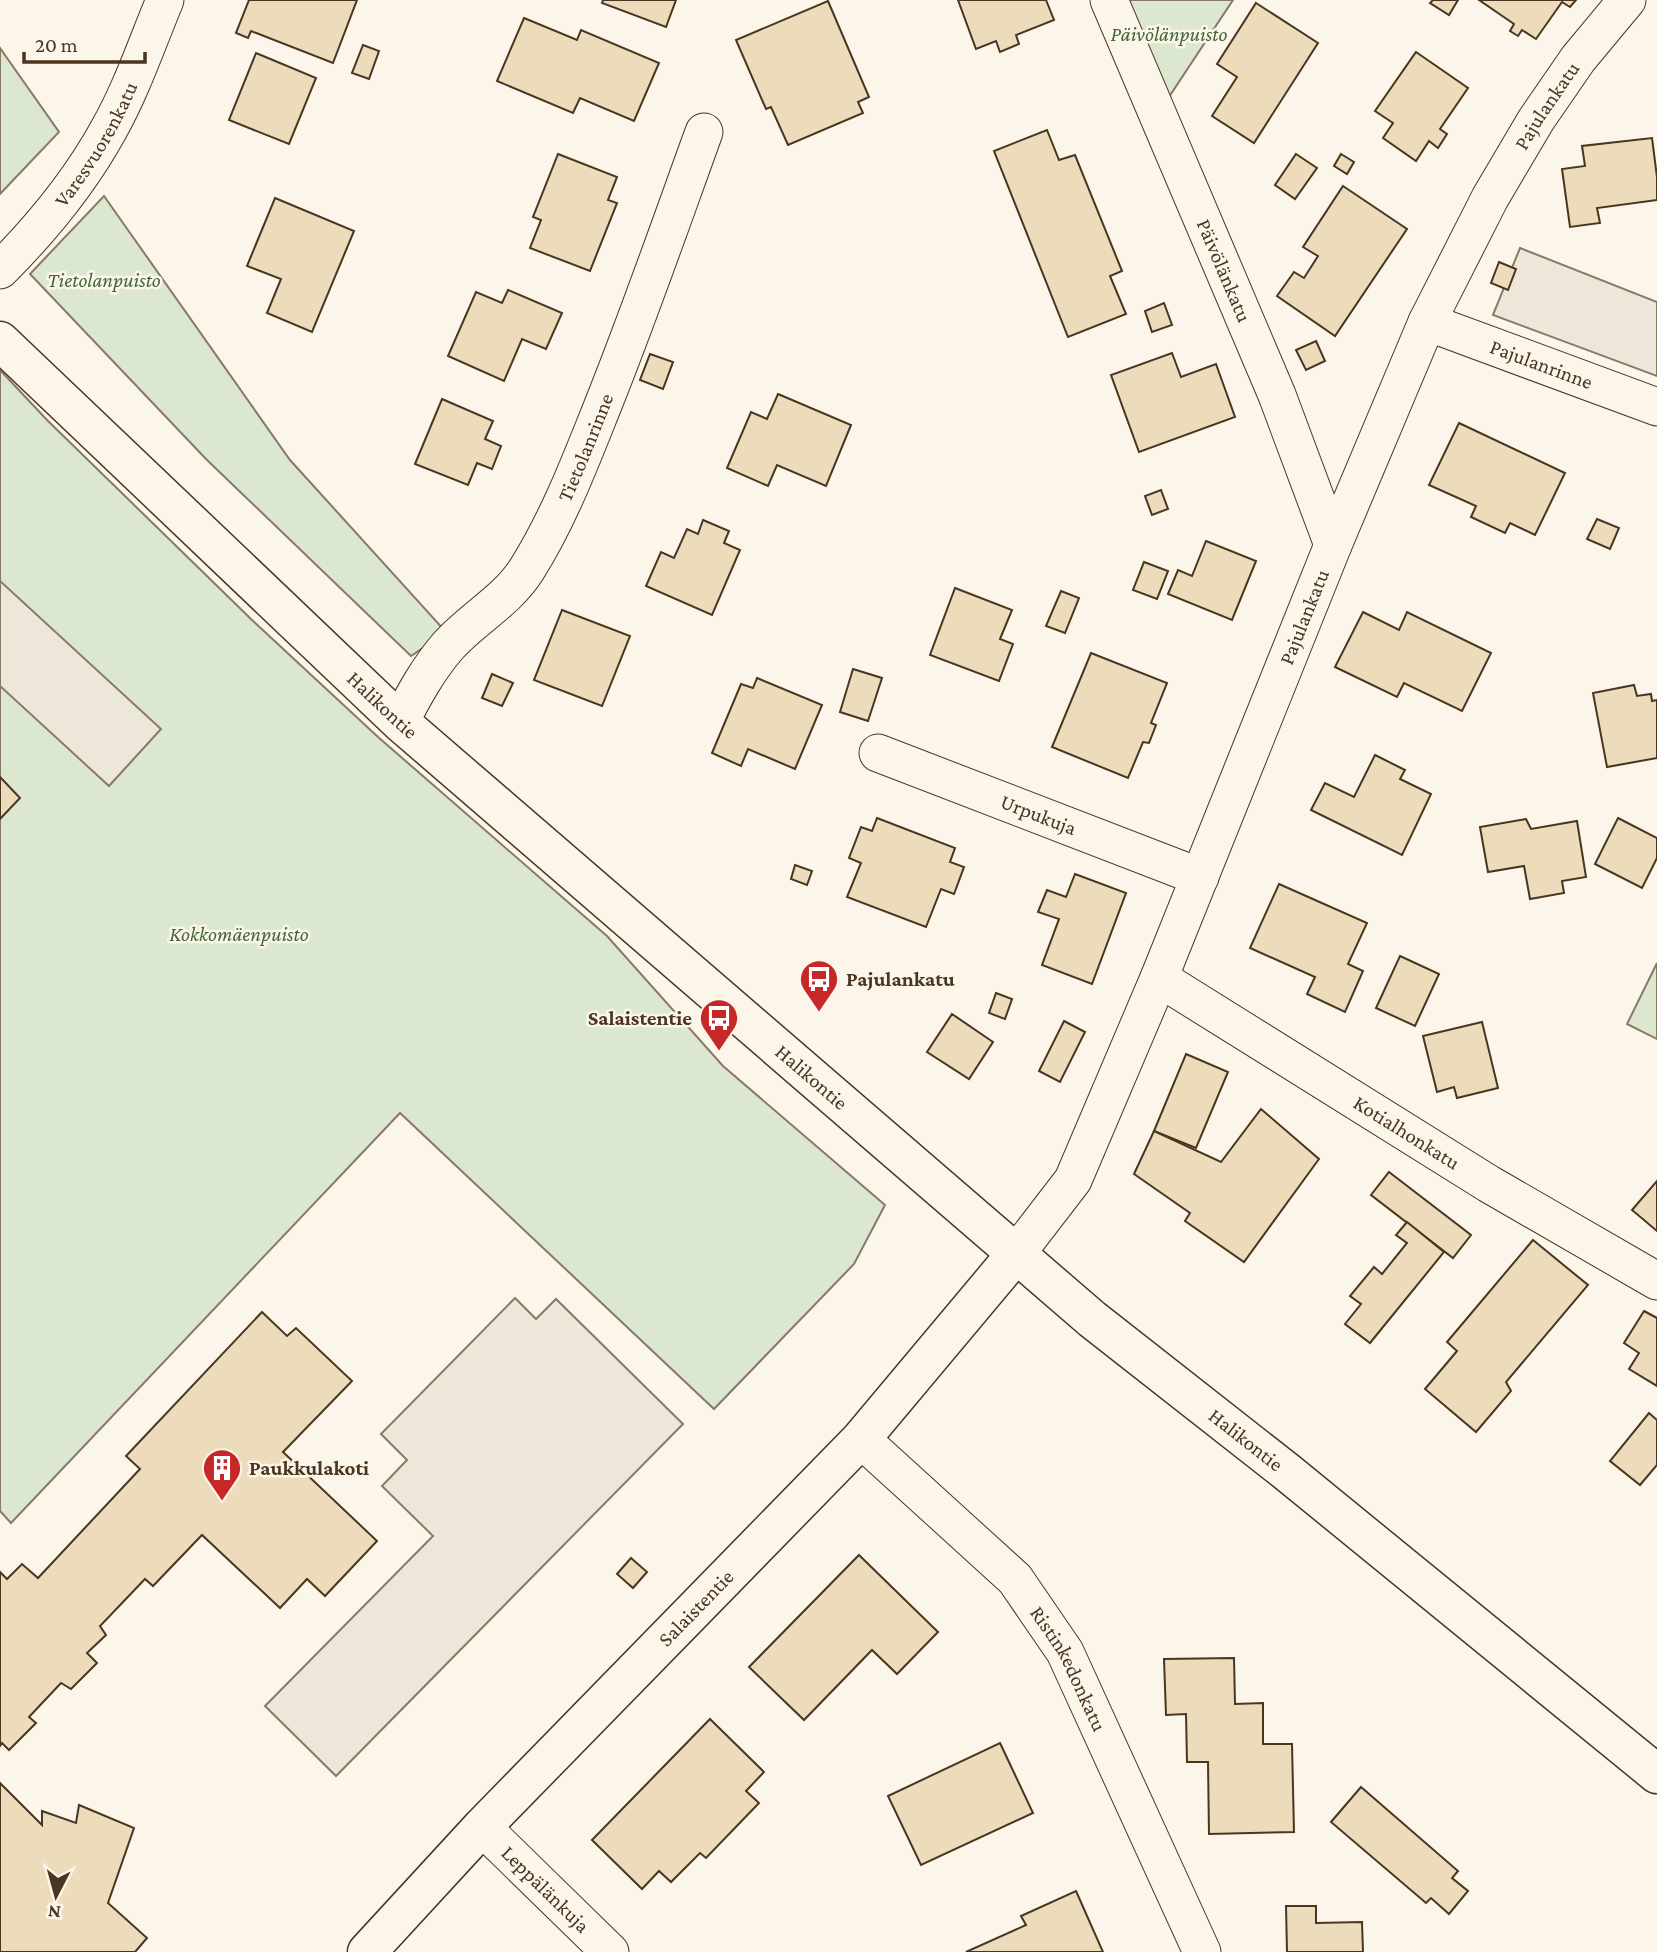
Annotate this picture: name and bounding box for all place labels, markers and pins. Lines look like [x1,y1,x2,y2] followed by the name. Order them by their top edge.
[798,958,840,1013] bus stop icon: Pajulankatu
[846,967,955,991] place label: Pajulankatu
[698,997,740,1052] bus stop icon: Salaistentie
[588,1006,692,1030] place label: Salaistentie
[201,1447,243,1502] building icon: Paukkulakoti
[249,1456,369,1480] place label: Paukkulakoti

